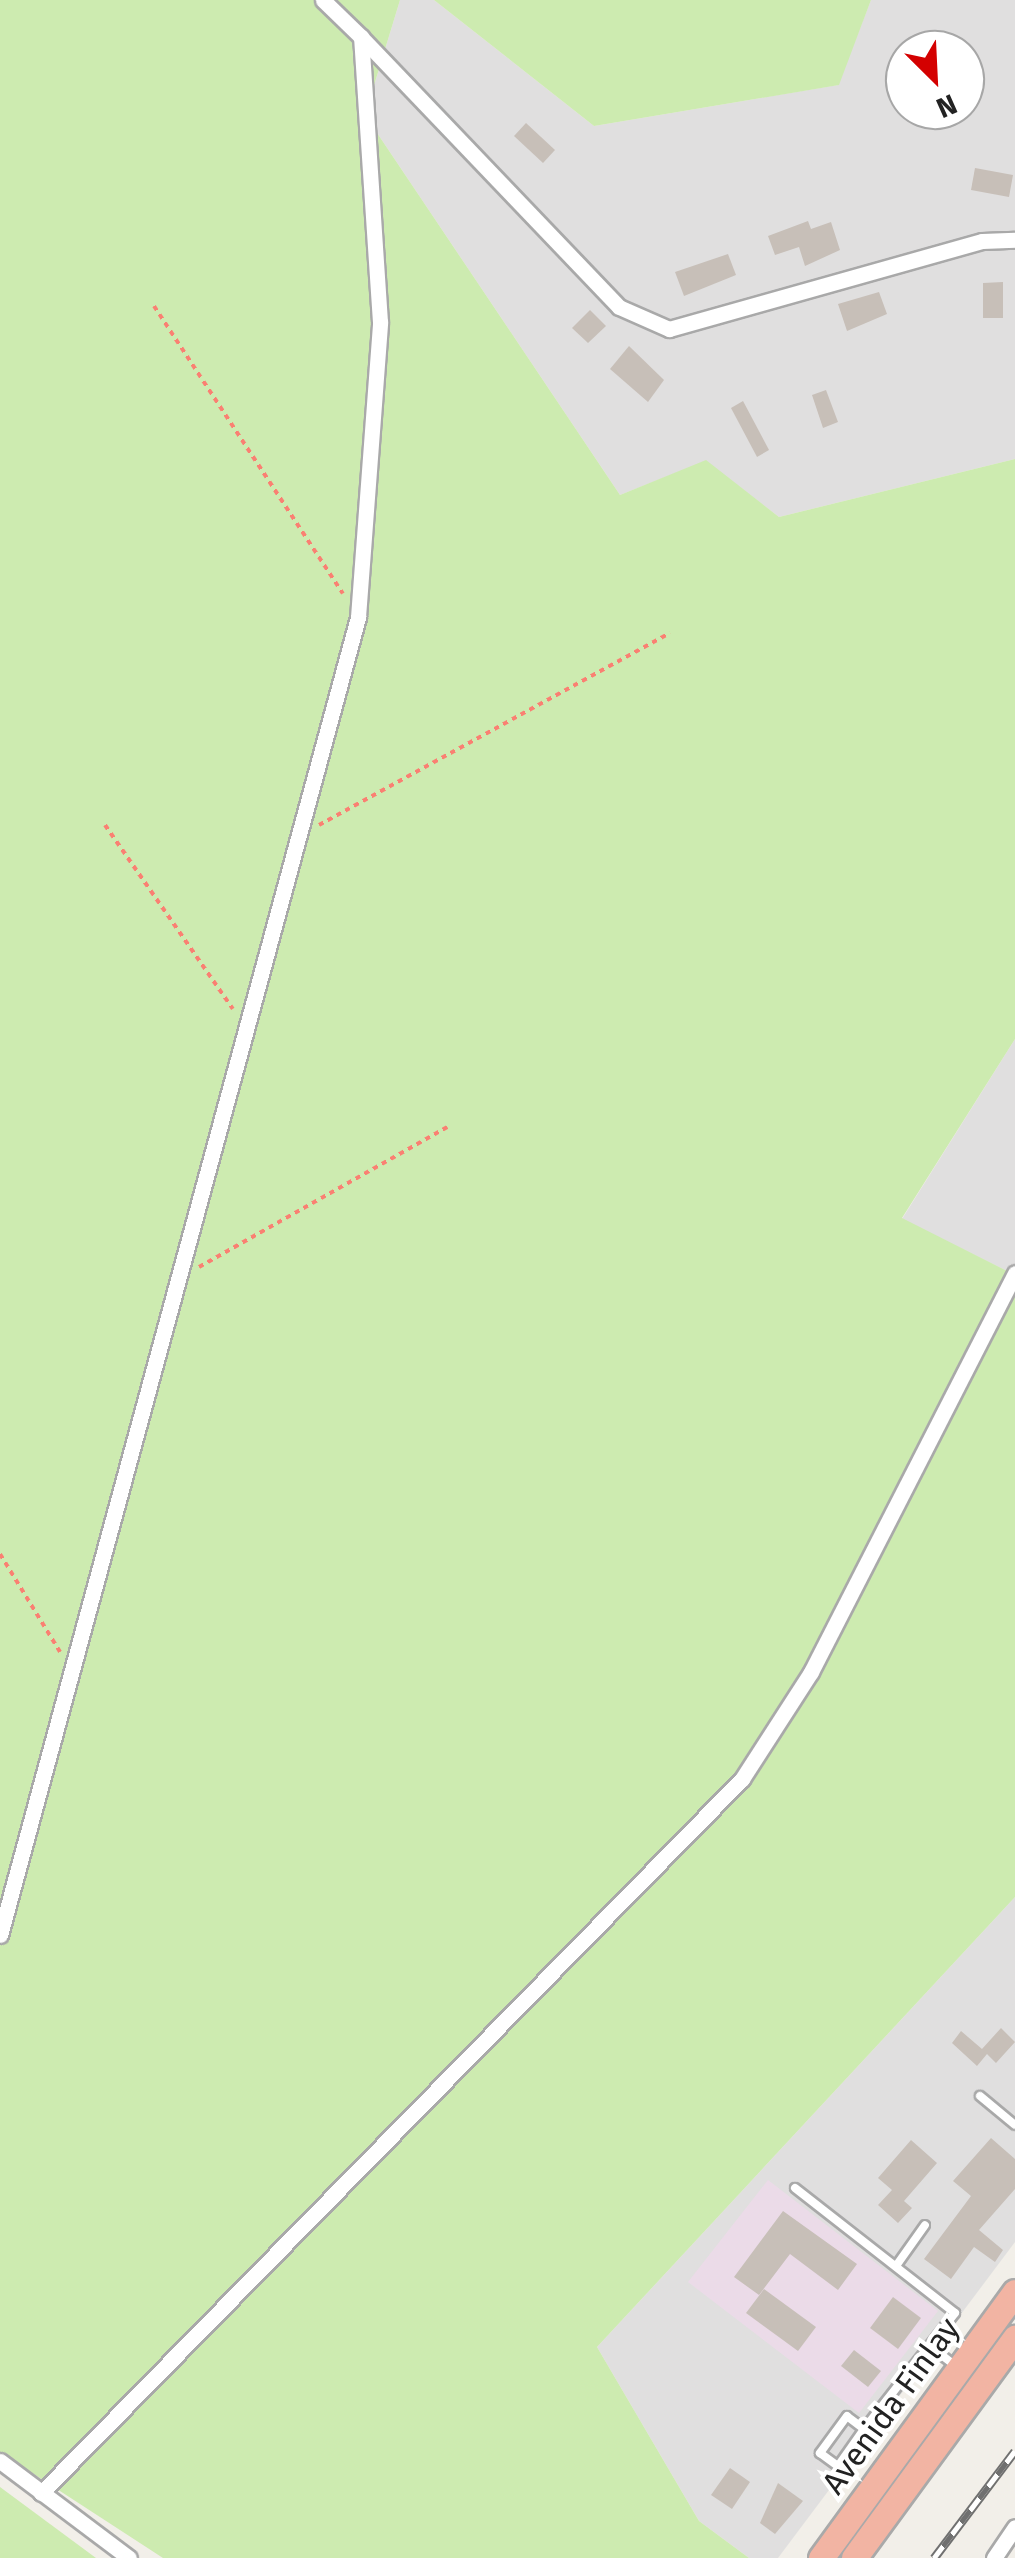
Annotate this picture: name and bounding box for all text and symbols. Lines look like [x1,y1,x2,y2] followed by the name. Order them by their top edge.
[885,30,985,130] north arrow
[931,87,962,125] text: N
[814,2310,968,2502] street label: Avenida Finlay

